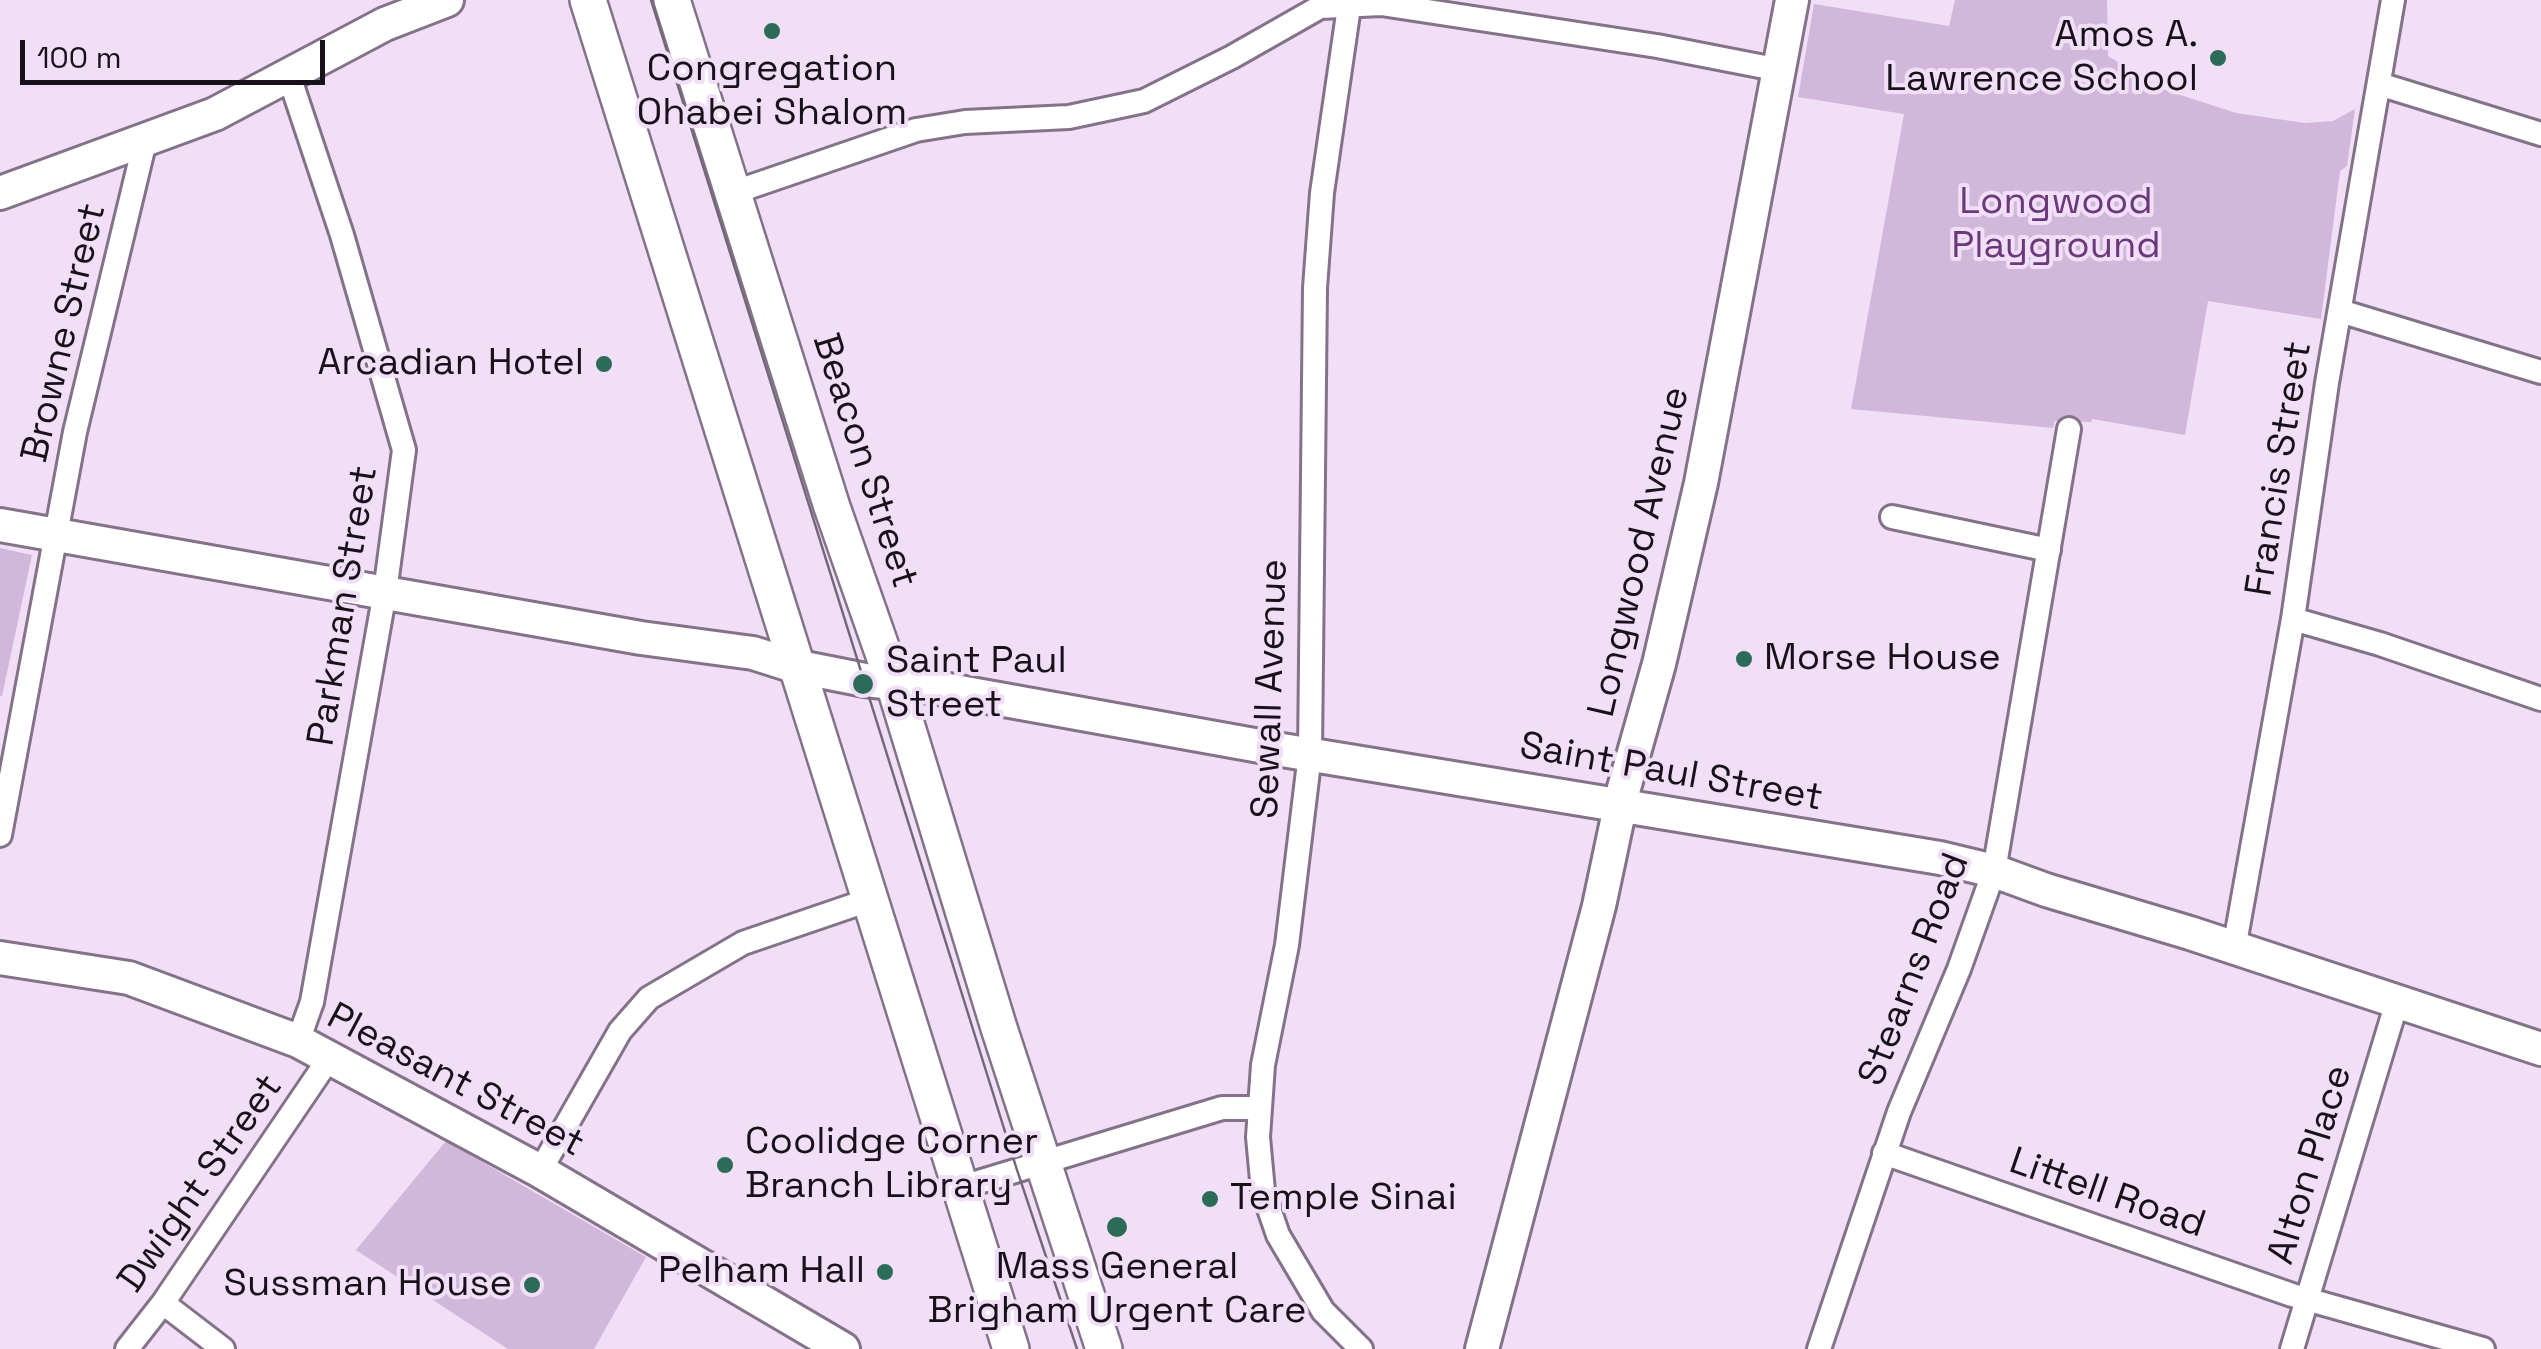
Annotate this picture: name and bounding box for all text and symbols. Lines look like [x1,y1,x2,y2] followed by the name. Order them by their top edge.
[1885,13,2198,102] place label: Amos A. Lawrence School
[25,20,330,82] scale bar
[761,20,783,42] marker: Congregation Ohabei Shalom
[37,38,122,77] text: 100 m
[637,47,907,136] place label: Congregation Ohabei Shalom
[2207,47,2229,69] marker: Amos A. Lawrence School
[1951,180,2161,270] park label: Longwood Playground
[13,199,117,467] street label: Browne Street
[801,328,927,594] street label: Beacon Street
[2237,338,2323,600] street label: Francis Street
[317,341,584,387] place label: Arcadian Hotel
[593,353,615,375] marker: Arcadian Hotel
[1580,383,1700,721] street label: Longwood Avenue
[299,463,389,749] street label: Parkman Street
[1244,558,1298,820] street label: Sewall Avenue
[1764,636,2001,682] place label: Morse House
[886,639,1067,728] place label: Saint Paul Street
[1733,648,1755,670] marker: Morse House
[850,671,876,697] marker: Saint Paul Street
[1516,724,1826,822] street label: Saint Paul Street
[1850,847,1980,1093] street label: Stearns Road
[319,994,591,1168] street label: Pleasant Street
[2259,1060,2363,1270] street label: Alton Place
[109,1066,293,1302] street label: Dwight Street
[745,1120,1038,1210] place label: Coolidge Corner Branch Library
[2003,1139,2211,1249] street label: Littell Road
[714,1154,736,1176] marker: Coolidge Corner Branch Library
[1230,1176,1457,1222] place label: Temple Sinai
[1199,1188,1221,1210] marker: Temple Sinai
[1104,1214,1130,1240] marker: Mass General Brigham Urgent Care
[928,1245,1306,1334] place label: Mass General Brigham Urgent Care
[658,1249,865,1295] place label: Pelham Hall
[874,1261,896,1283] marker: Pelham Hall
[224,1262,512,1308] place label: Sussman House
[521,1274,543,1296] marker: Sussman House

